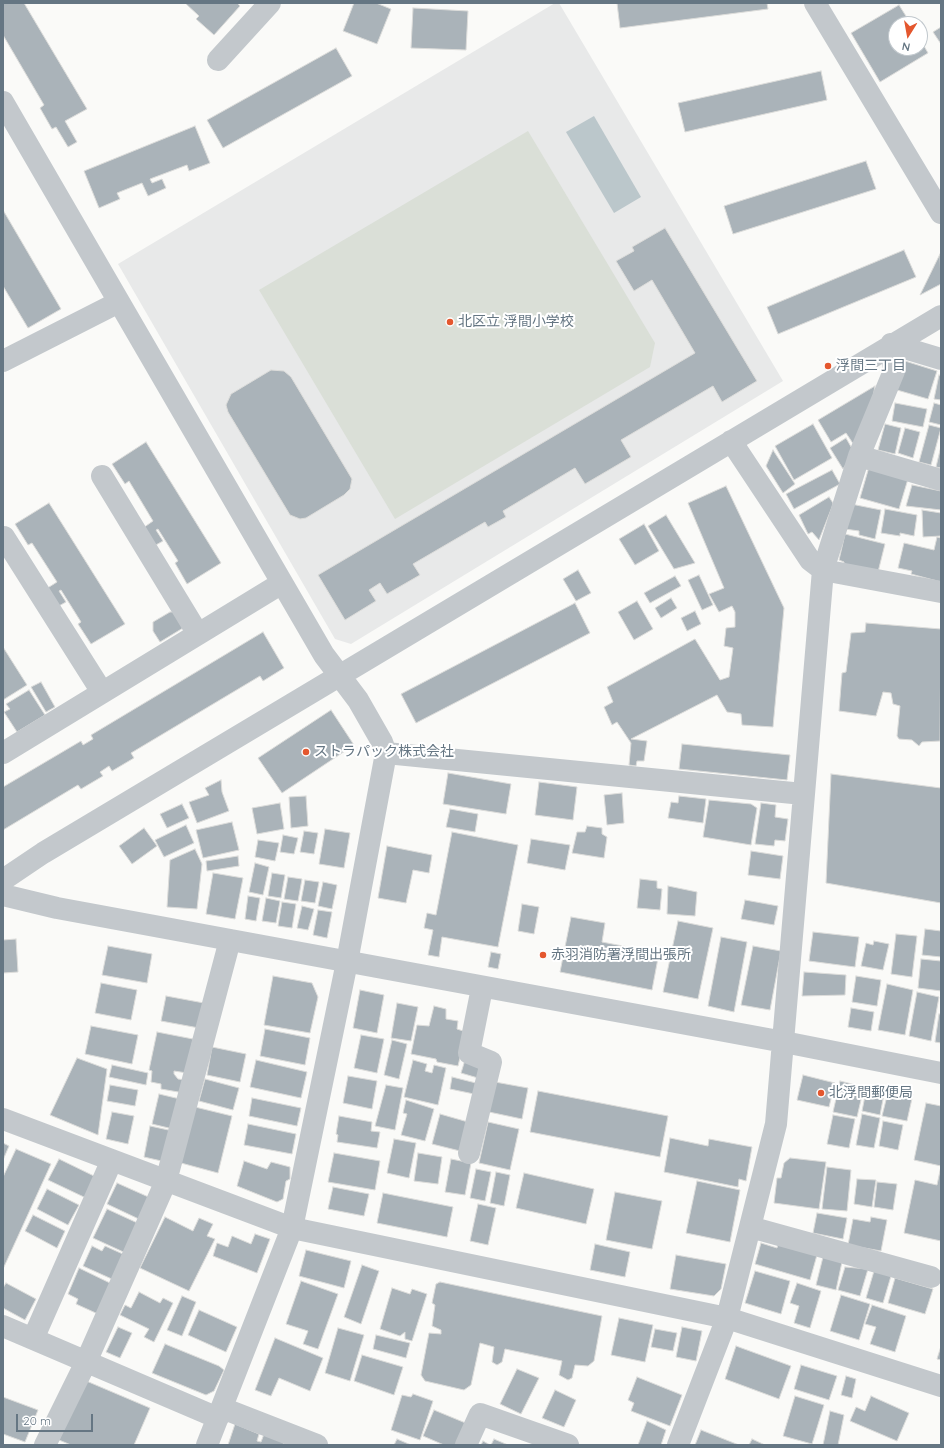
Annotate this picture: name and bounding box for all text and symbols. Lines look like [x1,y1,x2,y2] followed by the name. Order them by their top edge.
[888,16,928,56] north arrow
[901,39,911,54] text: N
[458,314,574,330] place label: 北区立 浮間小学校
[445,317,455,327] marker: 北区立 浮間小学校
[836,358,906,374] place label: 浮間三丁目
[823,361,833,371] marker: 浮間三丁目
[314,744,454,760] place label: ストラパック株式会社
[301,747,311,757] marker: ストラパック株式会社
[551,947,691,963] place label: 赤羽消防署浮間出張所
[538,950,548,960] marker: 赤羽消防署浮間出張所
[829,1085,913,1101] place label: 北浮間郵便局
[816,1088,826,1098] marker: 北浮間郵便局
[18,1406,95,1432] scale bar
[23,1413,51,1428] text: 20 m

